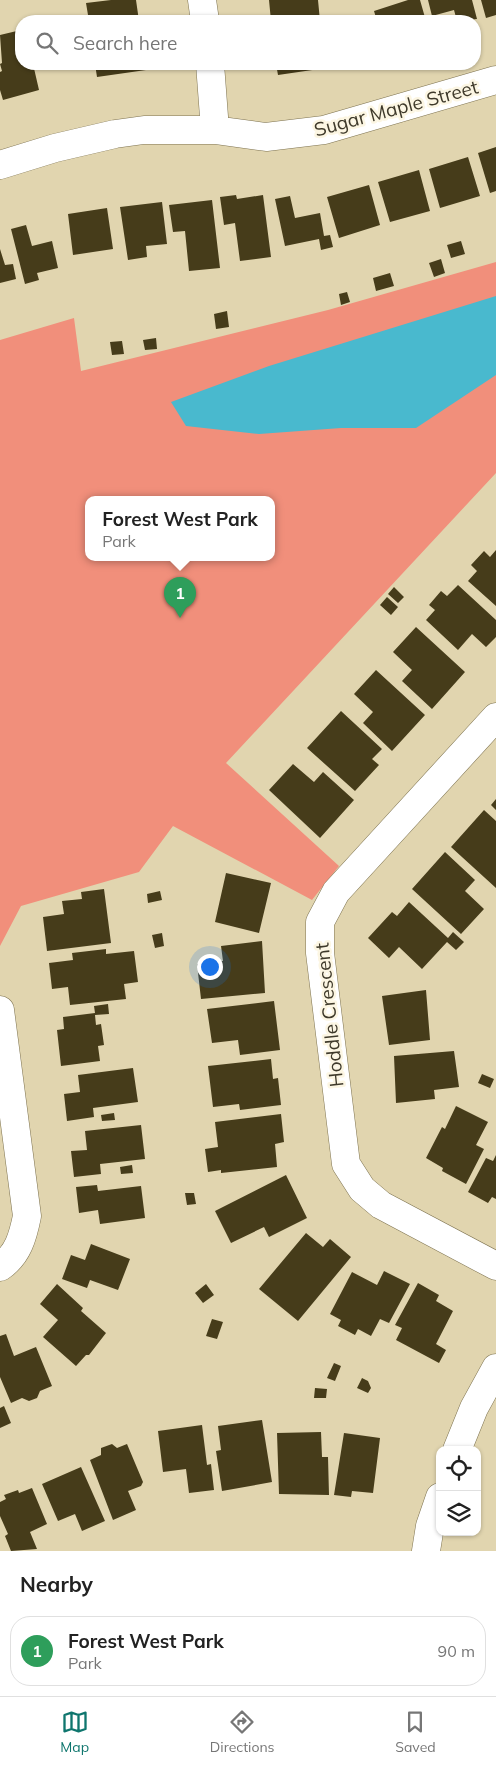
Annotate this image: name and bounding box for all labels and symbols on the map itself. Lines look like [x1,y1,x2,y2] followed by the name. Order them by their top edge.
[311,74,481,141] street label: Sugar Maple Street
[164,577,196,618] pin: 1
[309,941,349,1088] street label: Hoddle Crescent
[197,954,223,980] your location

